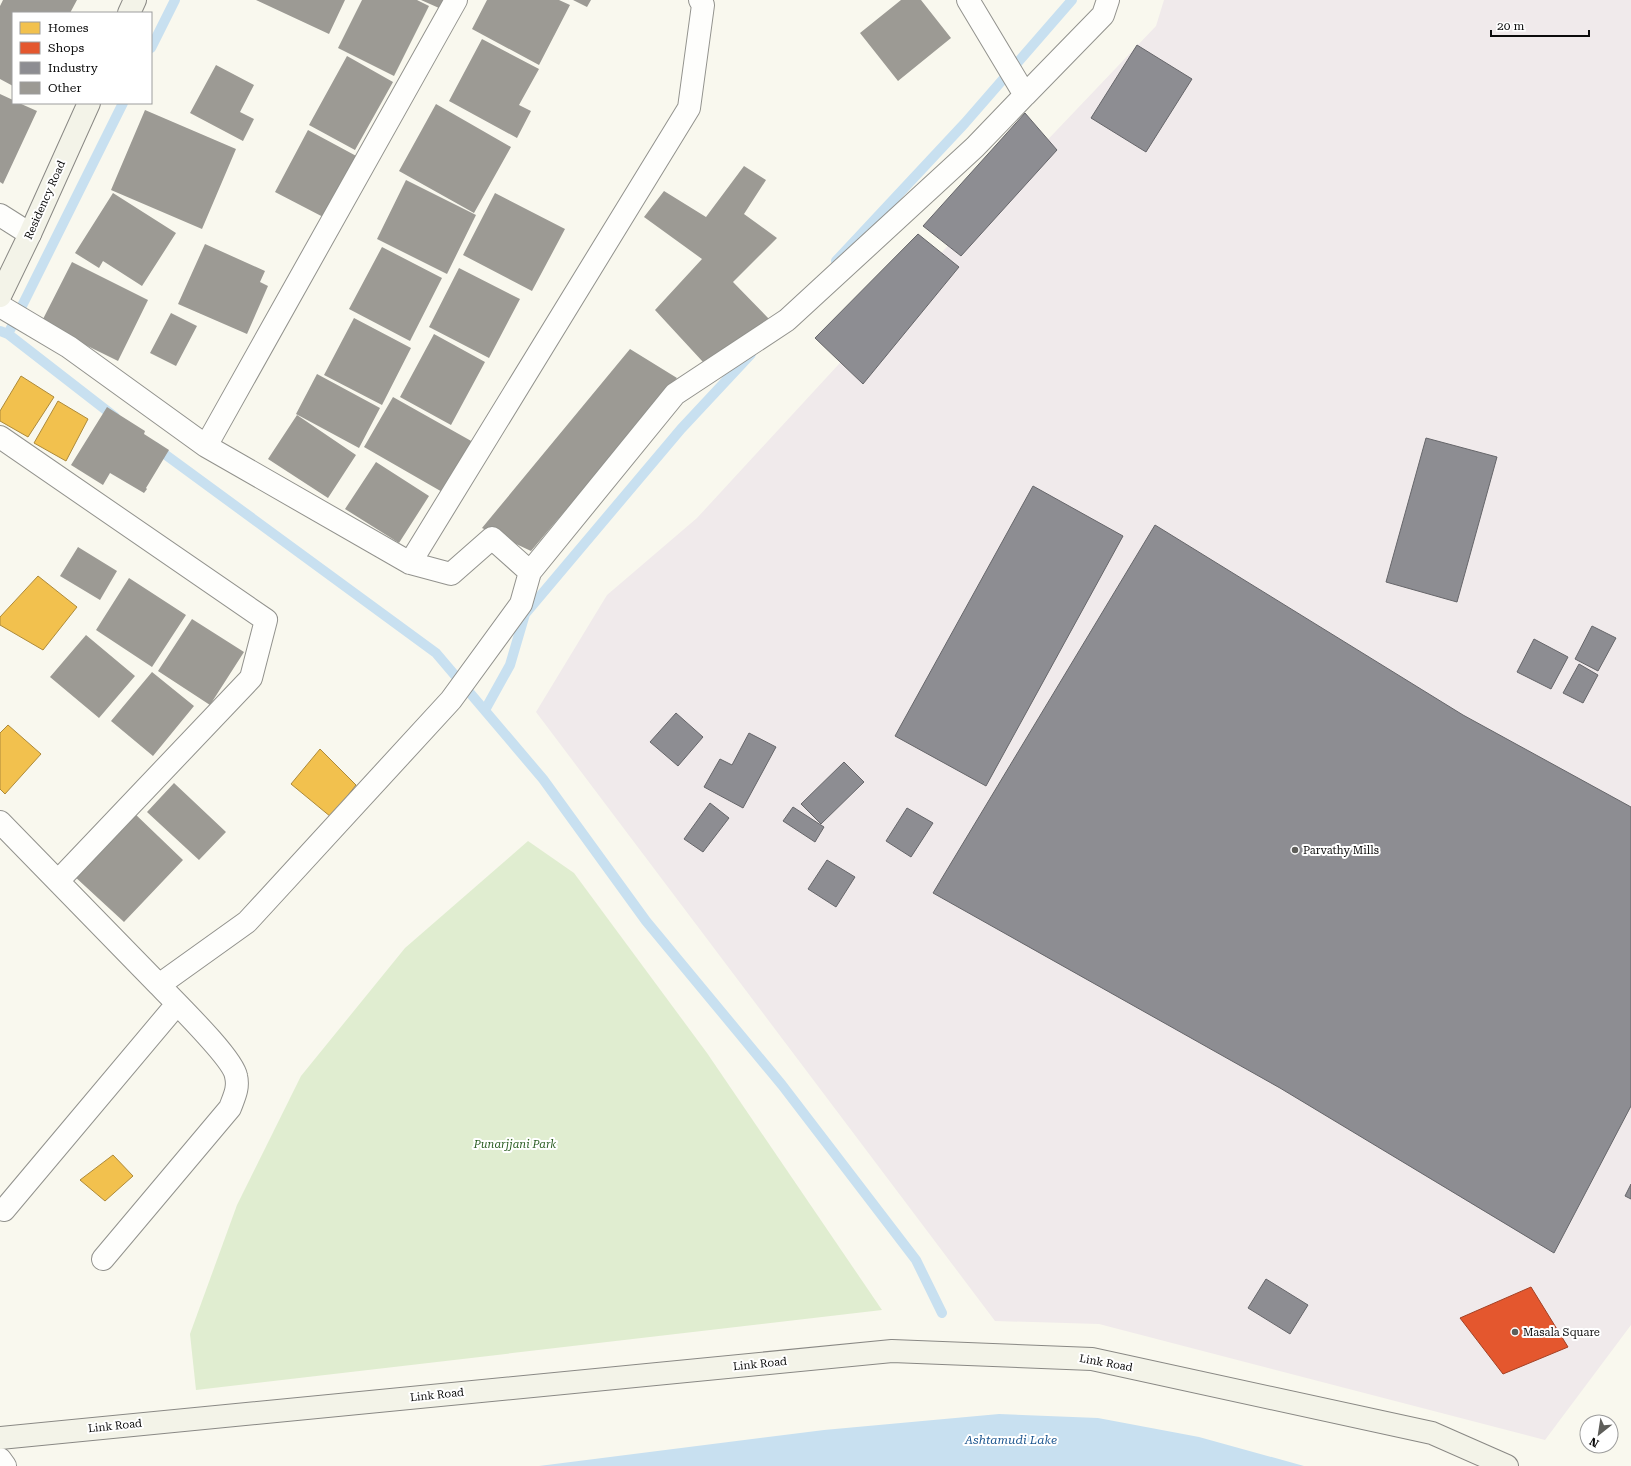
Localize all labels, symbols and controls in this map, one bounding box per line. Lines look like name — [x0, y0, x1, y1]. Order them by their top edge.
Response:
legend — [12, 12, 152, 104]
scale bar — [1491, 12, 1589, 38]
text: 20 m — [1497, 19, 1524, 33]
text: Homes — [48, 21, 89, 35]
text: Shops — [48, 41, 84, 55]
text: Industry — [48, 61, 99, 75]
text: Other — [48, 81, 81, 95]
street label: Residency Road — [22, 159, 68, 241]
place label: Parvathy Mills — [1303, 844, 1379, 857]
marker: Parvathy Mills — [1290, 845, 1300, 855]
park label: Punarjjani Park — [473, 1138, 556, 1151]
place label: Masala Square — [1523, 1326, 1600, 1339]
marker: Masala Square — [1510, 1327, 1520, 1337]
street label: Link Road — [1078, 1352, 1134, 1374]
street label: Link Road — [732, 1355, 788, 1373]
street label: Link Road — [409, 1386, 465, 1404]
north arrow — [1579, 1414, 1619, 1454]
street label: Link Road — [87, 1417, 143, 1435]
water label: Ashtamudi Lake — [964, 1433, 1057, 1447]
text: N — [1587, 1434, 1601, 1450]

